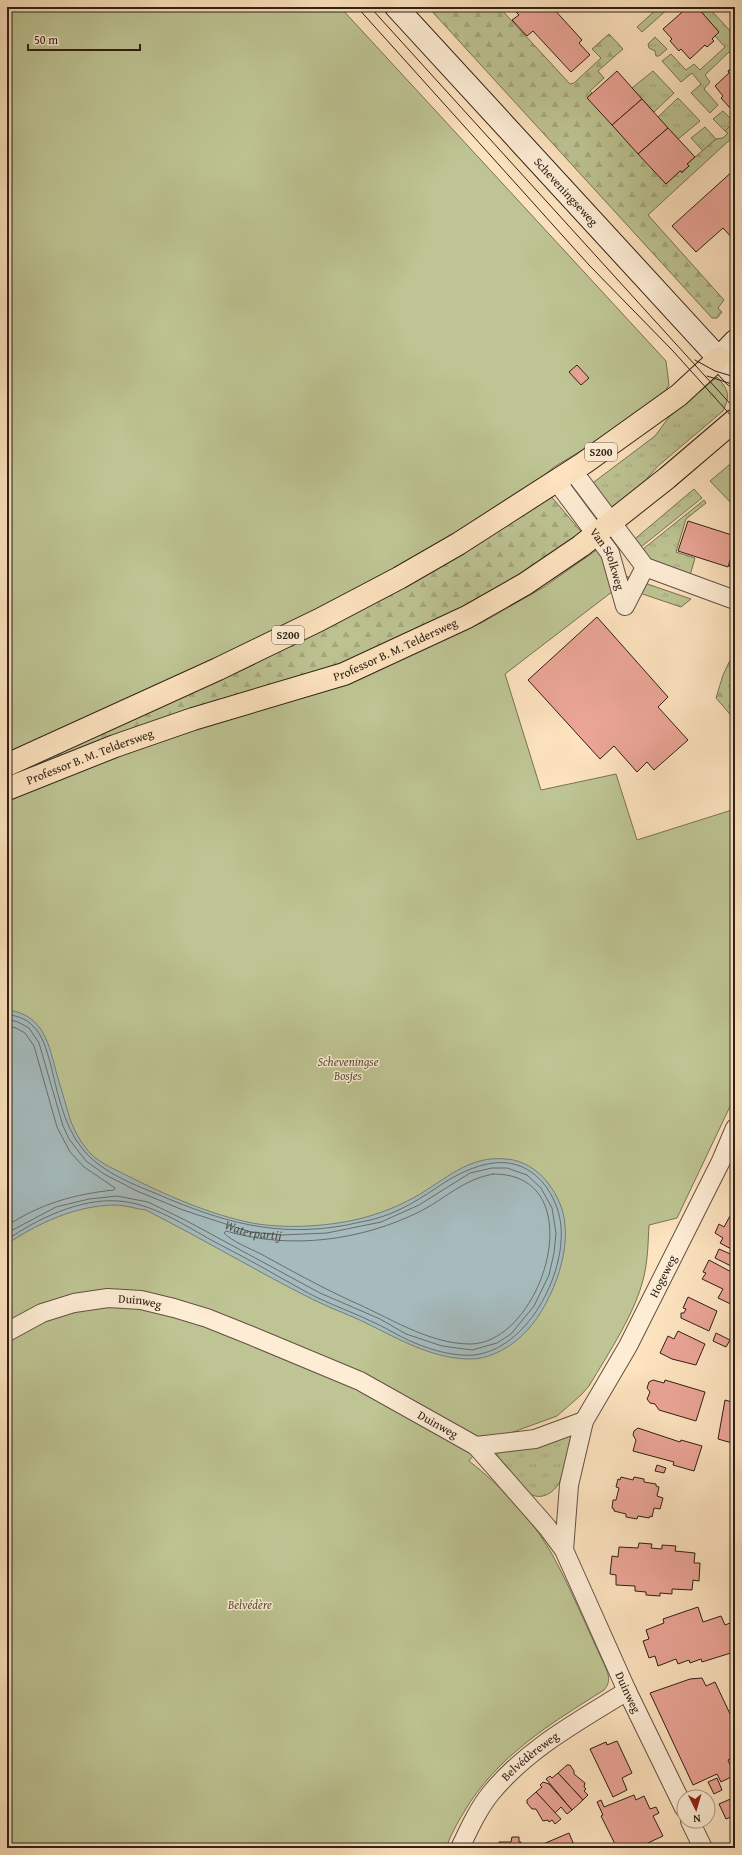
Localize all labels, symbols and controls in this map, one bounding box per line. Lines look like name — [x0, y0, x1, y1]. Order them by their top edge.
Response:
scale bar — [28, 26, 140, 52]
text: 50 m — [34, 31, 58, 48]
street label: Scheveningseweg — [530, 153, 602, 230]
road number: S200 — [585, 443, 617, 461]
street label: Van Stolkweg — [586, 524, 629, 592]
street label: Professor B. M. Teldersweg — [331, 614, 460, 685]
road number: S200 — [272, 626, 304, 644]
street label: Professor B. M. Teldersweg — [24, 724, 156, 788]
park label: Scheveningse Bosjes — [318, 1053, 379, 1084]
water label: Waterpartij — [222, 1215, 283, 1245]
street label: Hogeweg — [645, 1252, 680, 1300]
street label: Duinweg — [118, 1290, 164, 1313]
street label: Duinweg — [415, 1406, 461, 1442]
park label: Belvédère — [227, 1596, 272, 1613]
street label: Duinweg — [611, 1669, 645, 1716]
street label: Belvédèreweg — [497, 1727, 562, 1785]
north arrow — [676, 1789, 716, 1829]
text: N — [692, 1811, 701, 1827]

